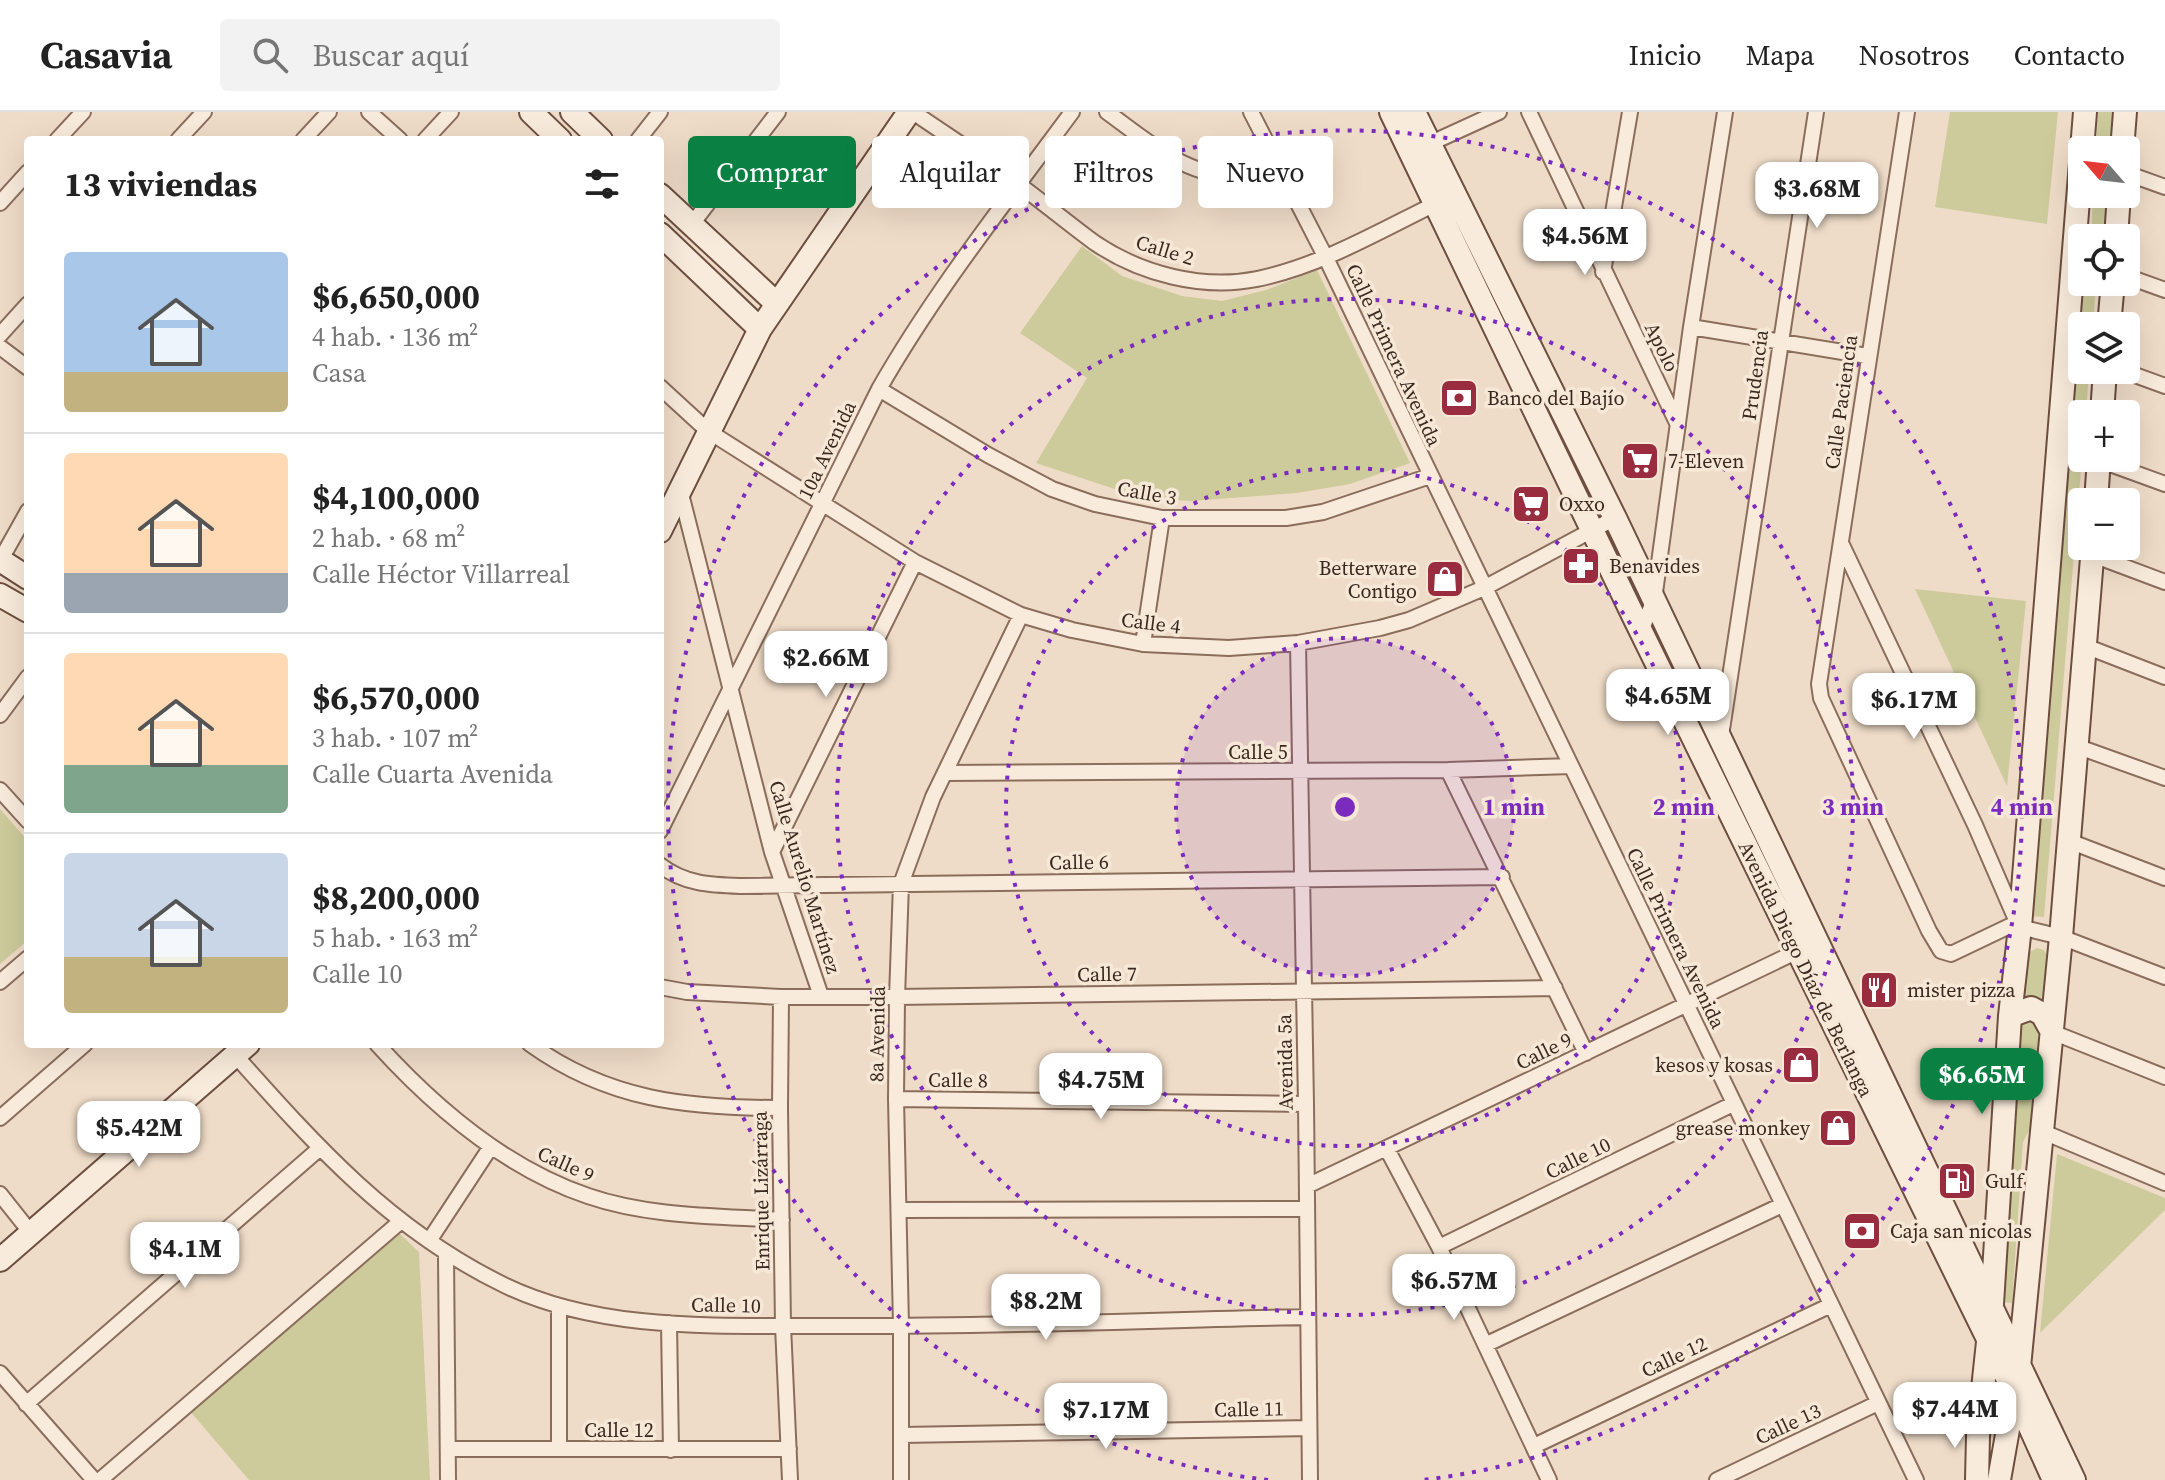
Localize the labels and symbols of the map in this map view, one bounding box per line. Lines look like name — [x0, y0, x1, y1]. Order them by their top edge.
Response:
north arrow — [2068, 136, 2140, 208]
pin: $3.68M — [1752, 162, 1882, 230]
pin: $4.56M — [1520, 209, 1650, 277]
street label: Calle 2 — [1132, 228, 1198, 272]
street label: Calle Primera Avenida — [1339, 259, 1449, 451]
street label: Apolo — [1638, 317, 1686, 377]
street label: Prudencia — [1735, 327, 1775, 422]
street label: Calle Paciencia — [1818, 332, 1864, 471]
bank icon: Banco del Bajío — [1438, 377, 1480, 419]
place label: Banco del Bajío — [1487, 384, 1624, 412]
street label: 10a Avenida — [791, 395, 863, 504]
supermarket icon: 7-Eleven — [1619, 440, 1661, 482]
place label: 7-Eleven — [1668, 447, 1744, 475]
street label: Calle 3 — [1115, 474, 1179, 512]
supermarket icon: Oxxo — [1510, 483, 1552, 525]
place label: Oxxo — [1559, 490, 1605, 518]
pharmacy icon: Benavides — [1560, 545, 1602, 587]
place label: Benavides — [1609, 552, 1700, 580]
place label: Betterware Contigo — [1319, 554, 1417, 605]
shop icon: Betterware Contigo — [1424, 558, 1466, 600]
street label: Calle 4 — [1120, 605, 1182, 641]
pin: $2.66M — [761, 631, 891, 699]
pin: $4.65M — [1603, 669, 1733, 737]
pin: $6.17M — [1849, 673, 1979, 741]
street label: Calle 5 — [1228, 738, 1288, 766]
street label: Calle Aurelio Martínez — [762, 777, 848, 977]
text: 1 min — [1483, 790, 1545, 823]
text: 2 min — [1653, 790, 1715, 823]
text: 3 min — [1822, 790, 1884, 823]
text: 4 min — [1991, 790, 2053, 823]
centre of rings — [1331, 793, 1359, 821]
street label: Avenida Diego Díaz de Berlanga — [1732, 836, 1881, 1102]
street label: Calle Primera Avenida — [1620, 843, 1732, 1034]
street label: Calle 6 — [1049, 847, 1109, 877]
street label: Calle 7 — [1077, 959, 1137, 989]
restaurant icon: mister pizza — [1858, 969, 1900, 1011]
place label: mister pizza — [1907, 976, 2016, 1004]
street label: 8a Avenida — [862, 985, 892, 1082]
street label: Avenida 5a — [1270, 1013, 1300, 1110]
street label: Calle 9 — [1511, 1025, 1577, 1077]
shop icon: kesos y kosas — [1780, 1044, 1822, 1086]
pin: $6.65M — [1917, 1048, 2047, 1116]
place label: kesos y kosas — [1655, 1051, 1773, 1079]
pin: $4.75M — [1036, 1053, 1166, 1121]
street label: Calle 8 — [928, 1065, 988, 1095]
pin: $5.42M — [74, 1101, 204, 1169]
shop icon: grease monkey — [1817, 1107, 1859, 1149]
street label: Enrique Lizárraga — [746, 1110, 776, 1271]
place label: grease monkey — [1676, 1114, 1811, 1142]
street label: Calle 10 — [1541, 1130, 1615, 1186]
street label: Calle 9 — [533, 1139, 599, 1189]
fuel station icon: Gulf — [1936, 1160, 1978, 1202]
place label: Gulf — [1985, 1167, 2025, 1195]
bank icon: Caja san nicolas — [1841, 1210, 1883, 1252]
place label: Caja san nicolas — [1890, 1217, 2032, 1245]
pin: $4.1M — [129, 1222, 241, 1290]
pin: $6.57M — [1389, 1254, 1519, 1322]
pin: $8.2M — [990, 1274, 1102, 1342]
street label: Calle 10 — [691, 1290, 761, 1320]
street label: Calle 12 — [1637, 1330, 1711, 1384]
pin: $7.44M — [1890, 1382, 2020, 1450]
pin: $7.17M — [1041, 1383, 1171, 1451]
street label: Calle 11 — [1214, 1394, 1284, 1424]
street label: Calle 13 — [1751, 1397, 1825, 1451]
street label: Calle 12 — [584, 1416, 654, 1444]

